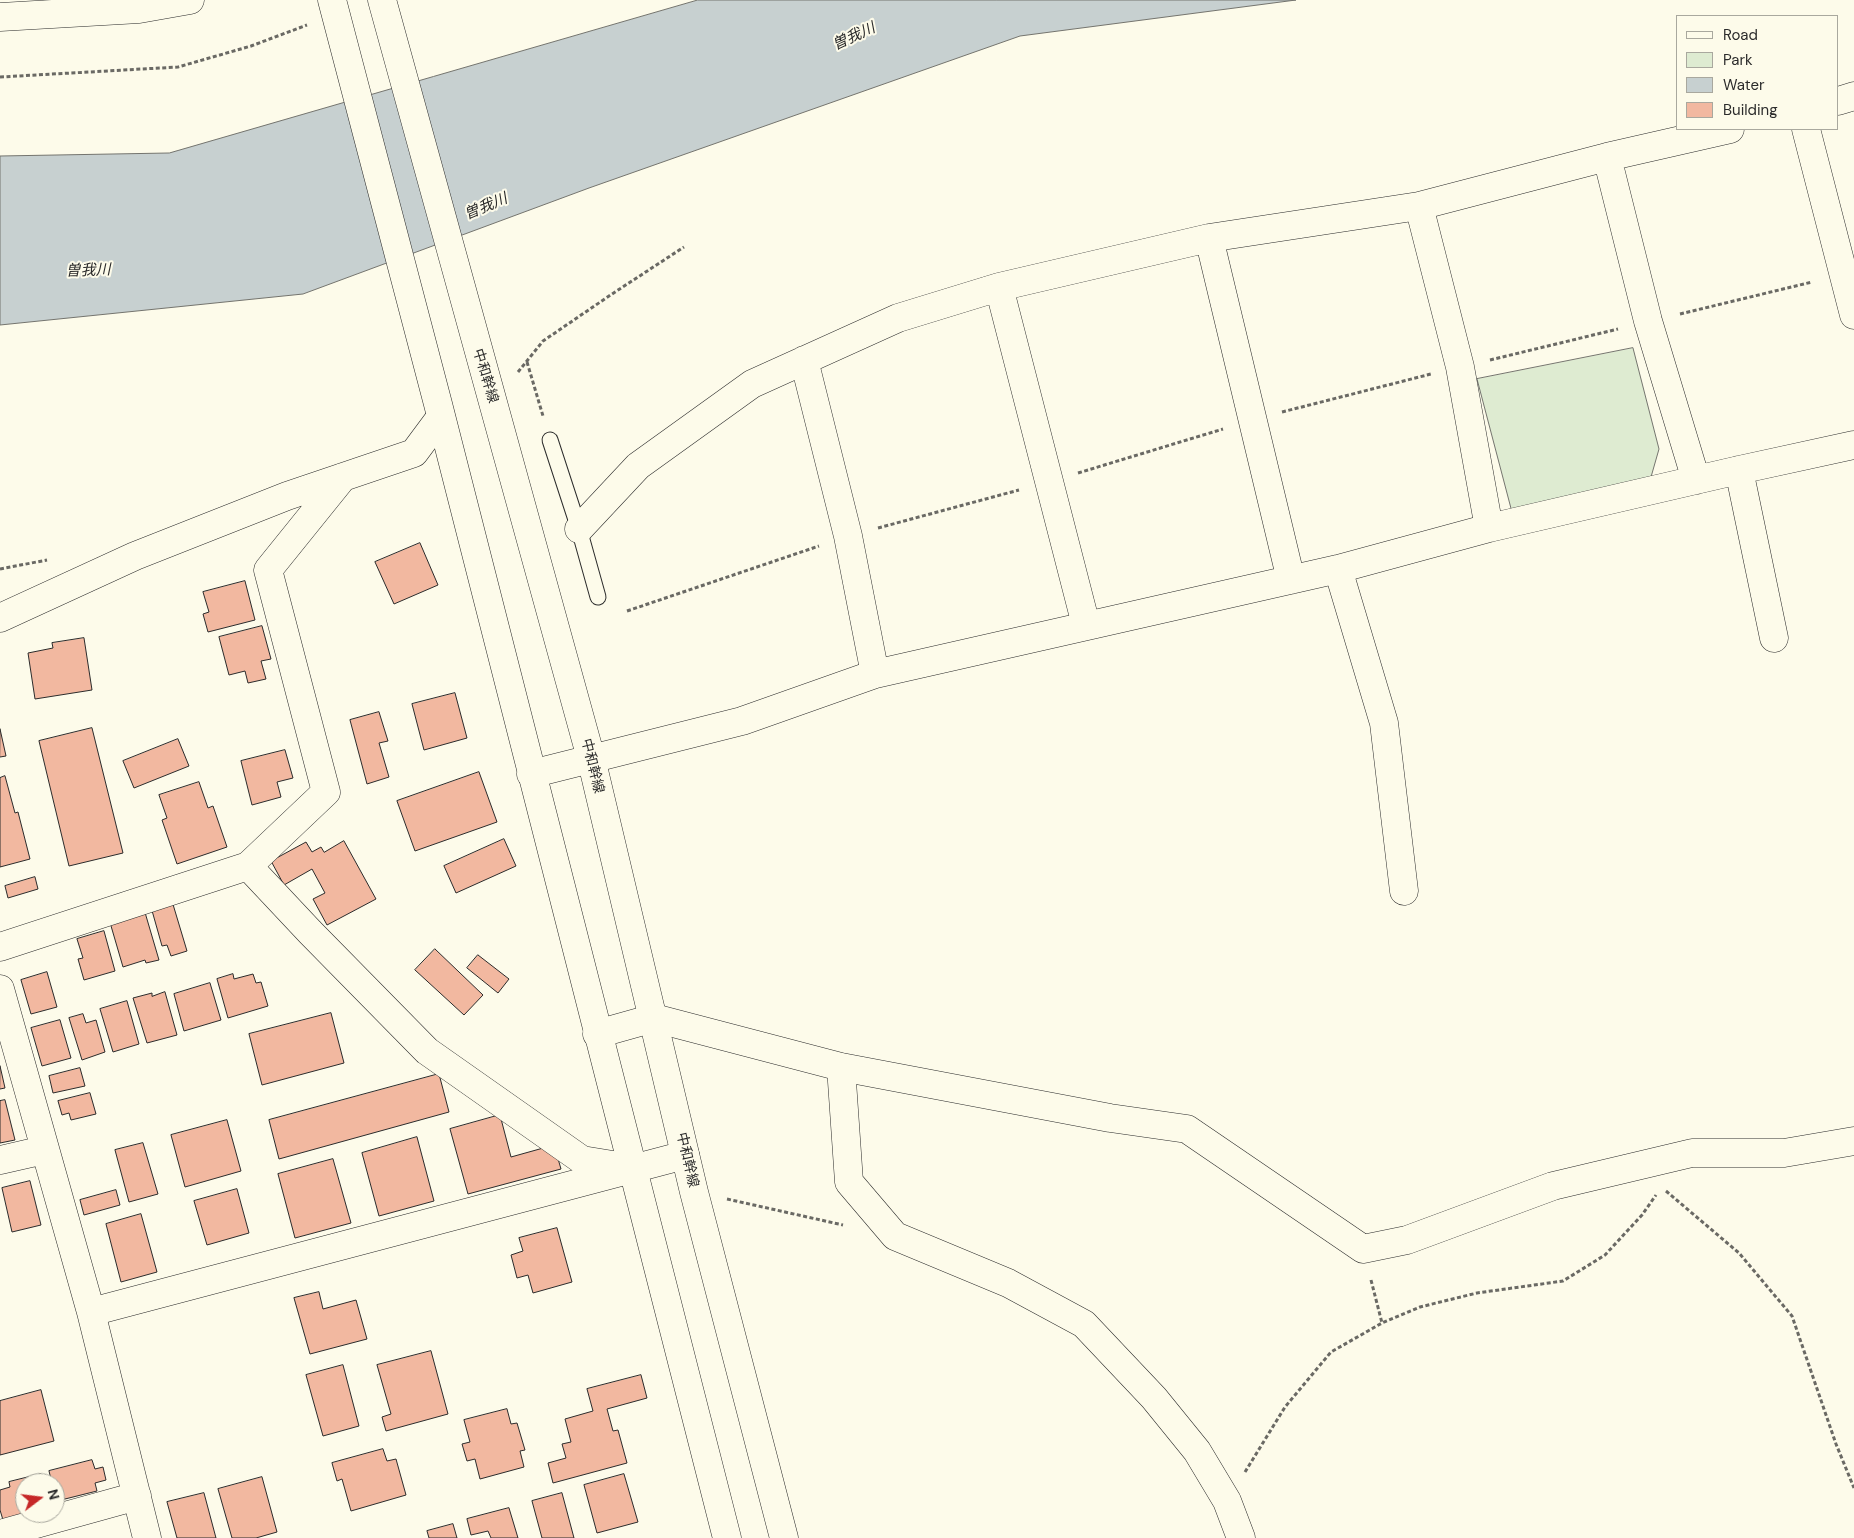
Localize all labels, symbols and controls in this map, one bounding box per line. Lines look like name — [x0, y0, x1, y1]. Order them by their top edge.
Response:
legend — [1676, 15, 1839, 130]
water label: 曽我川 — [830, 19, 878, 55]
text: Road — [1723, 25, 1758, 45]
text: Park — [1723, 50, 1753, 70]
text: Water — [1723, 75, 1764, 95]
text: Building — [1723, 100, 1778, 120]
water label: 曽我川 — [462, 190, 510, 224]
water label: 曽我川 — [65, 261, 111, 281]
street label: 中和幹線 — [469, 347, 501, 405]
street label: 中和幹線 — [577, 737, 607, 795]
street label: 中和幹線 — [673, 1131, 701, 1189]
north arrow — [15, 1473, 65, 1523]
text: N — [44, 1487, 64, 1502]

